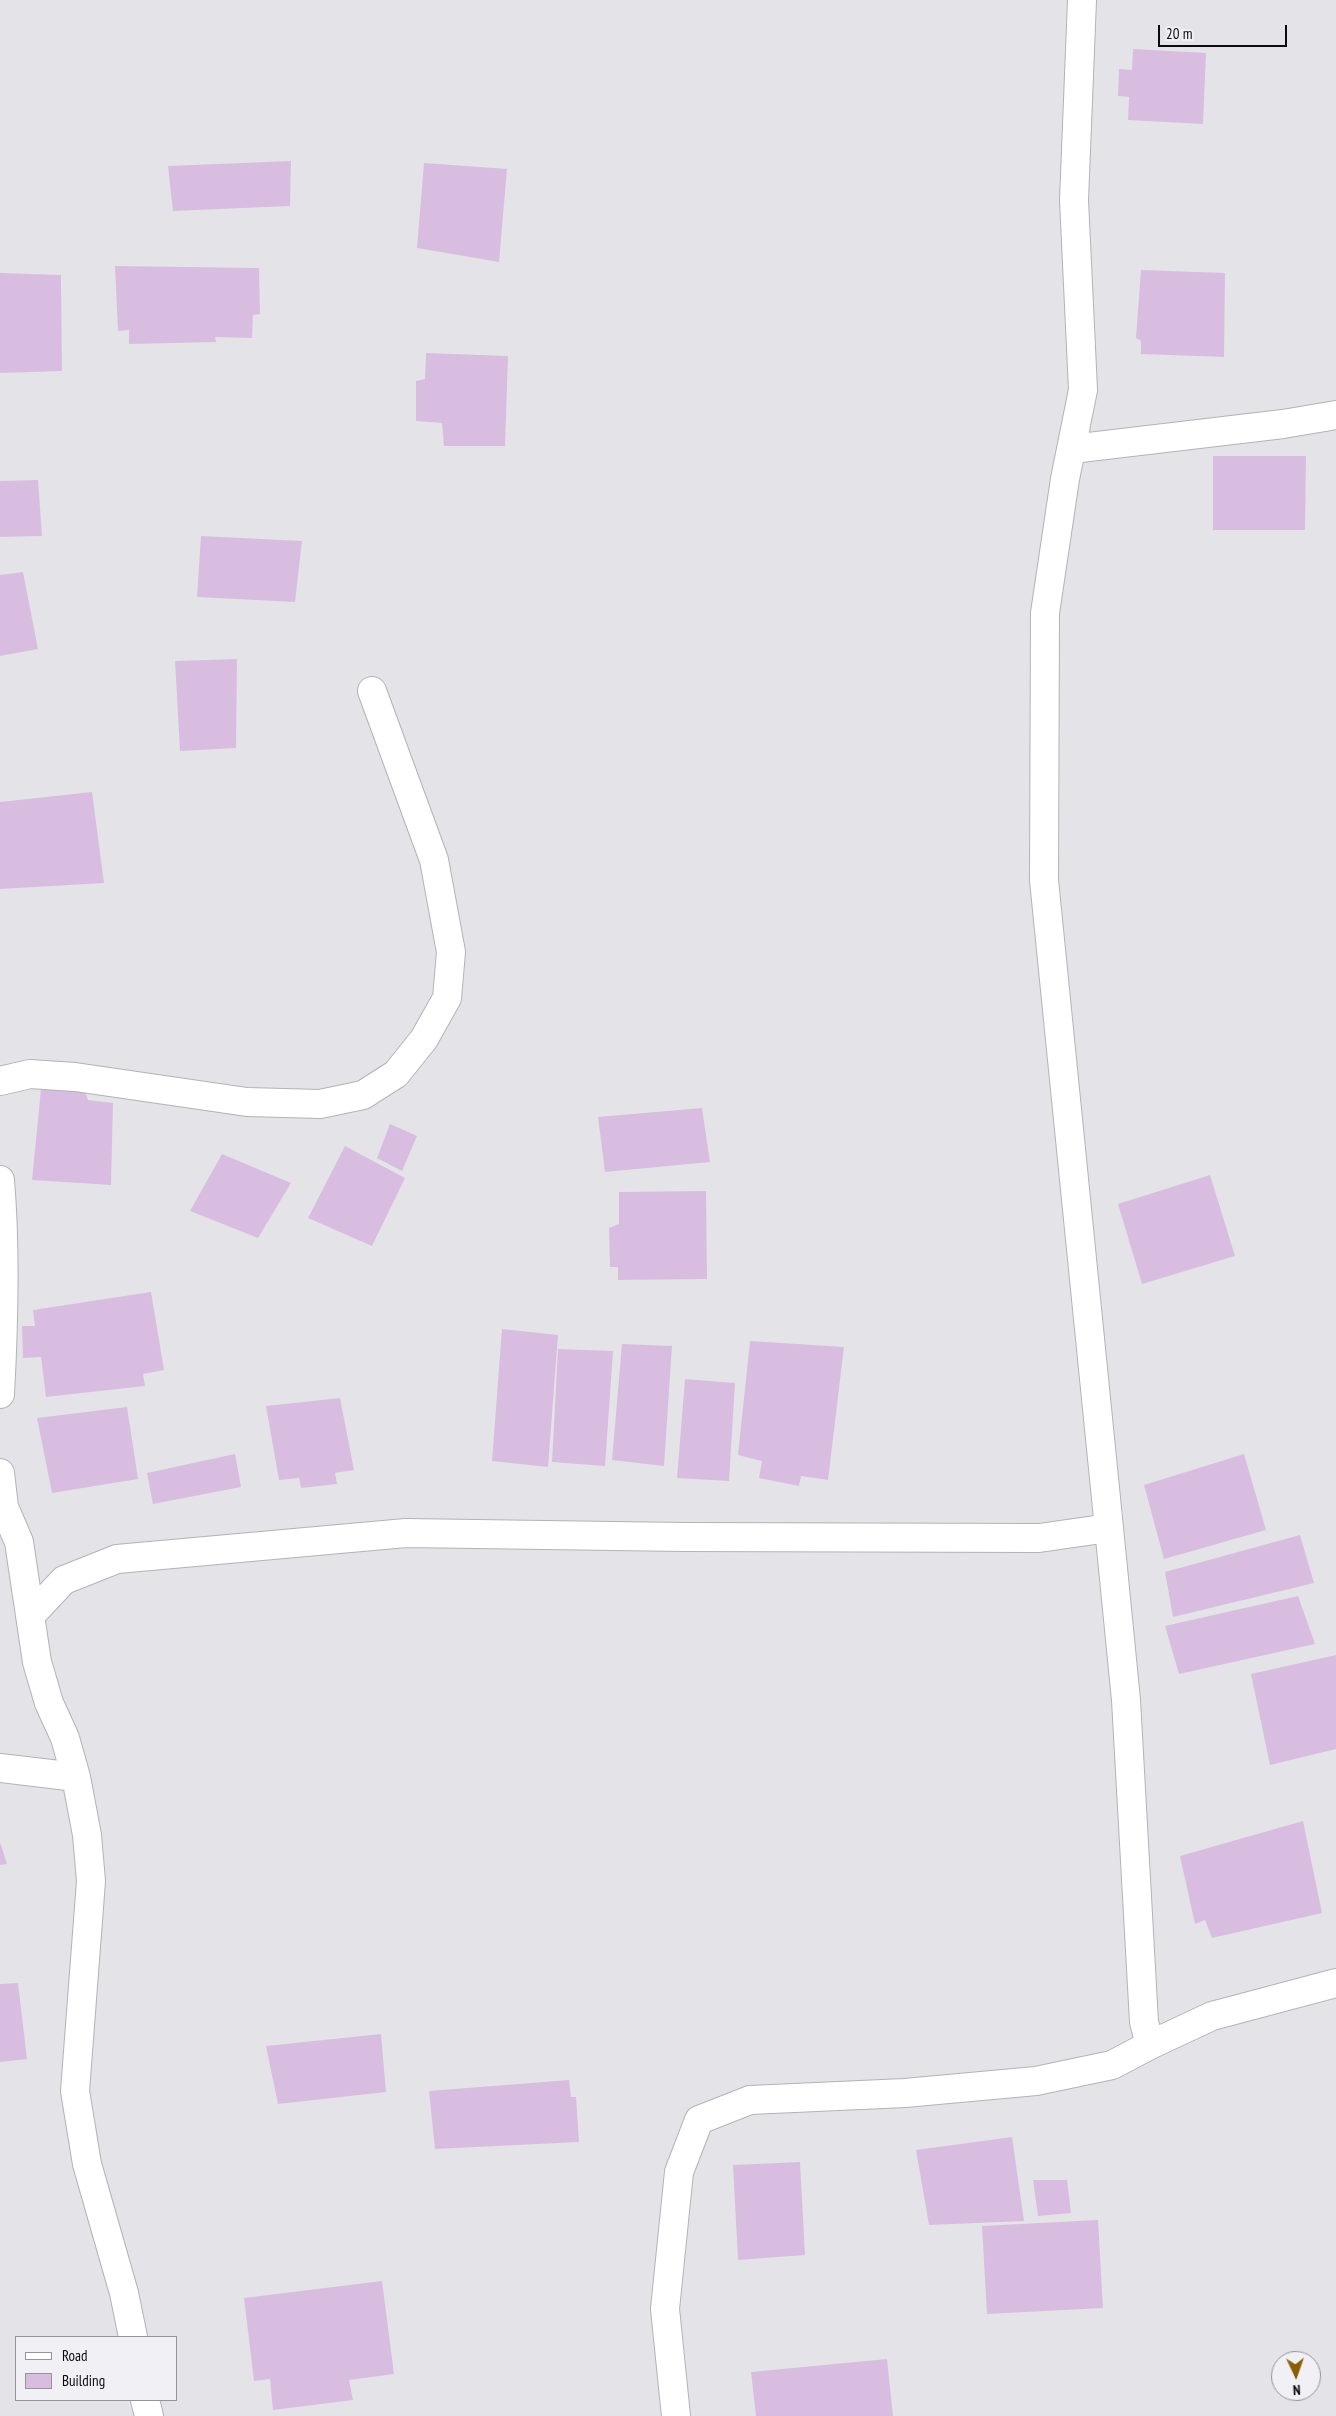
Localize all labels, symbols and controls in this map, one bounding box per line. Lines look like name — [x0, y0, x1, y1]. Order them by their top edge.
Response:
scale bar — [1161, 15, 1290, 47]
text: 20 m — [1166, 24, 1192, 43]
legend — [15, 2336, 178, 2401]
text: Road — [62, 2346, 88, 2365]
north arrow — [1271, 2351, 1321, 2401]
text: Building — [62, 2371, 105, 2390]
text: N — [1292, 2381, 1301, 2399]

